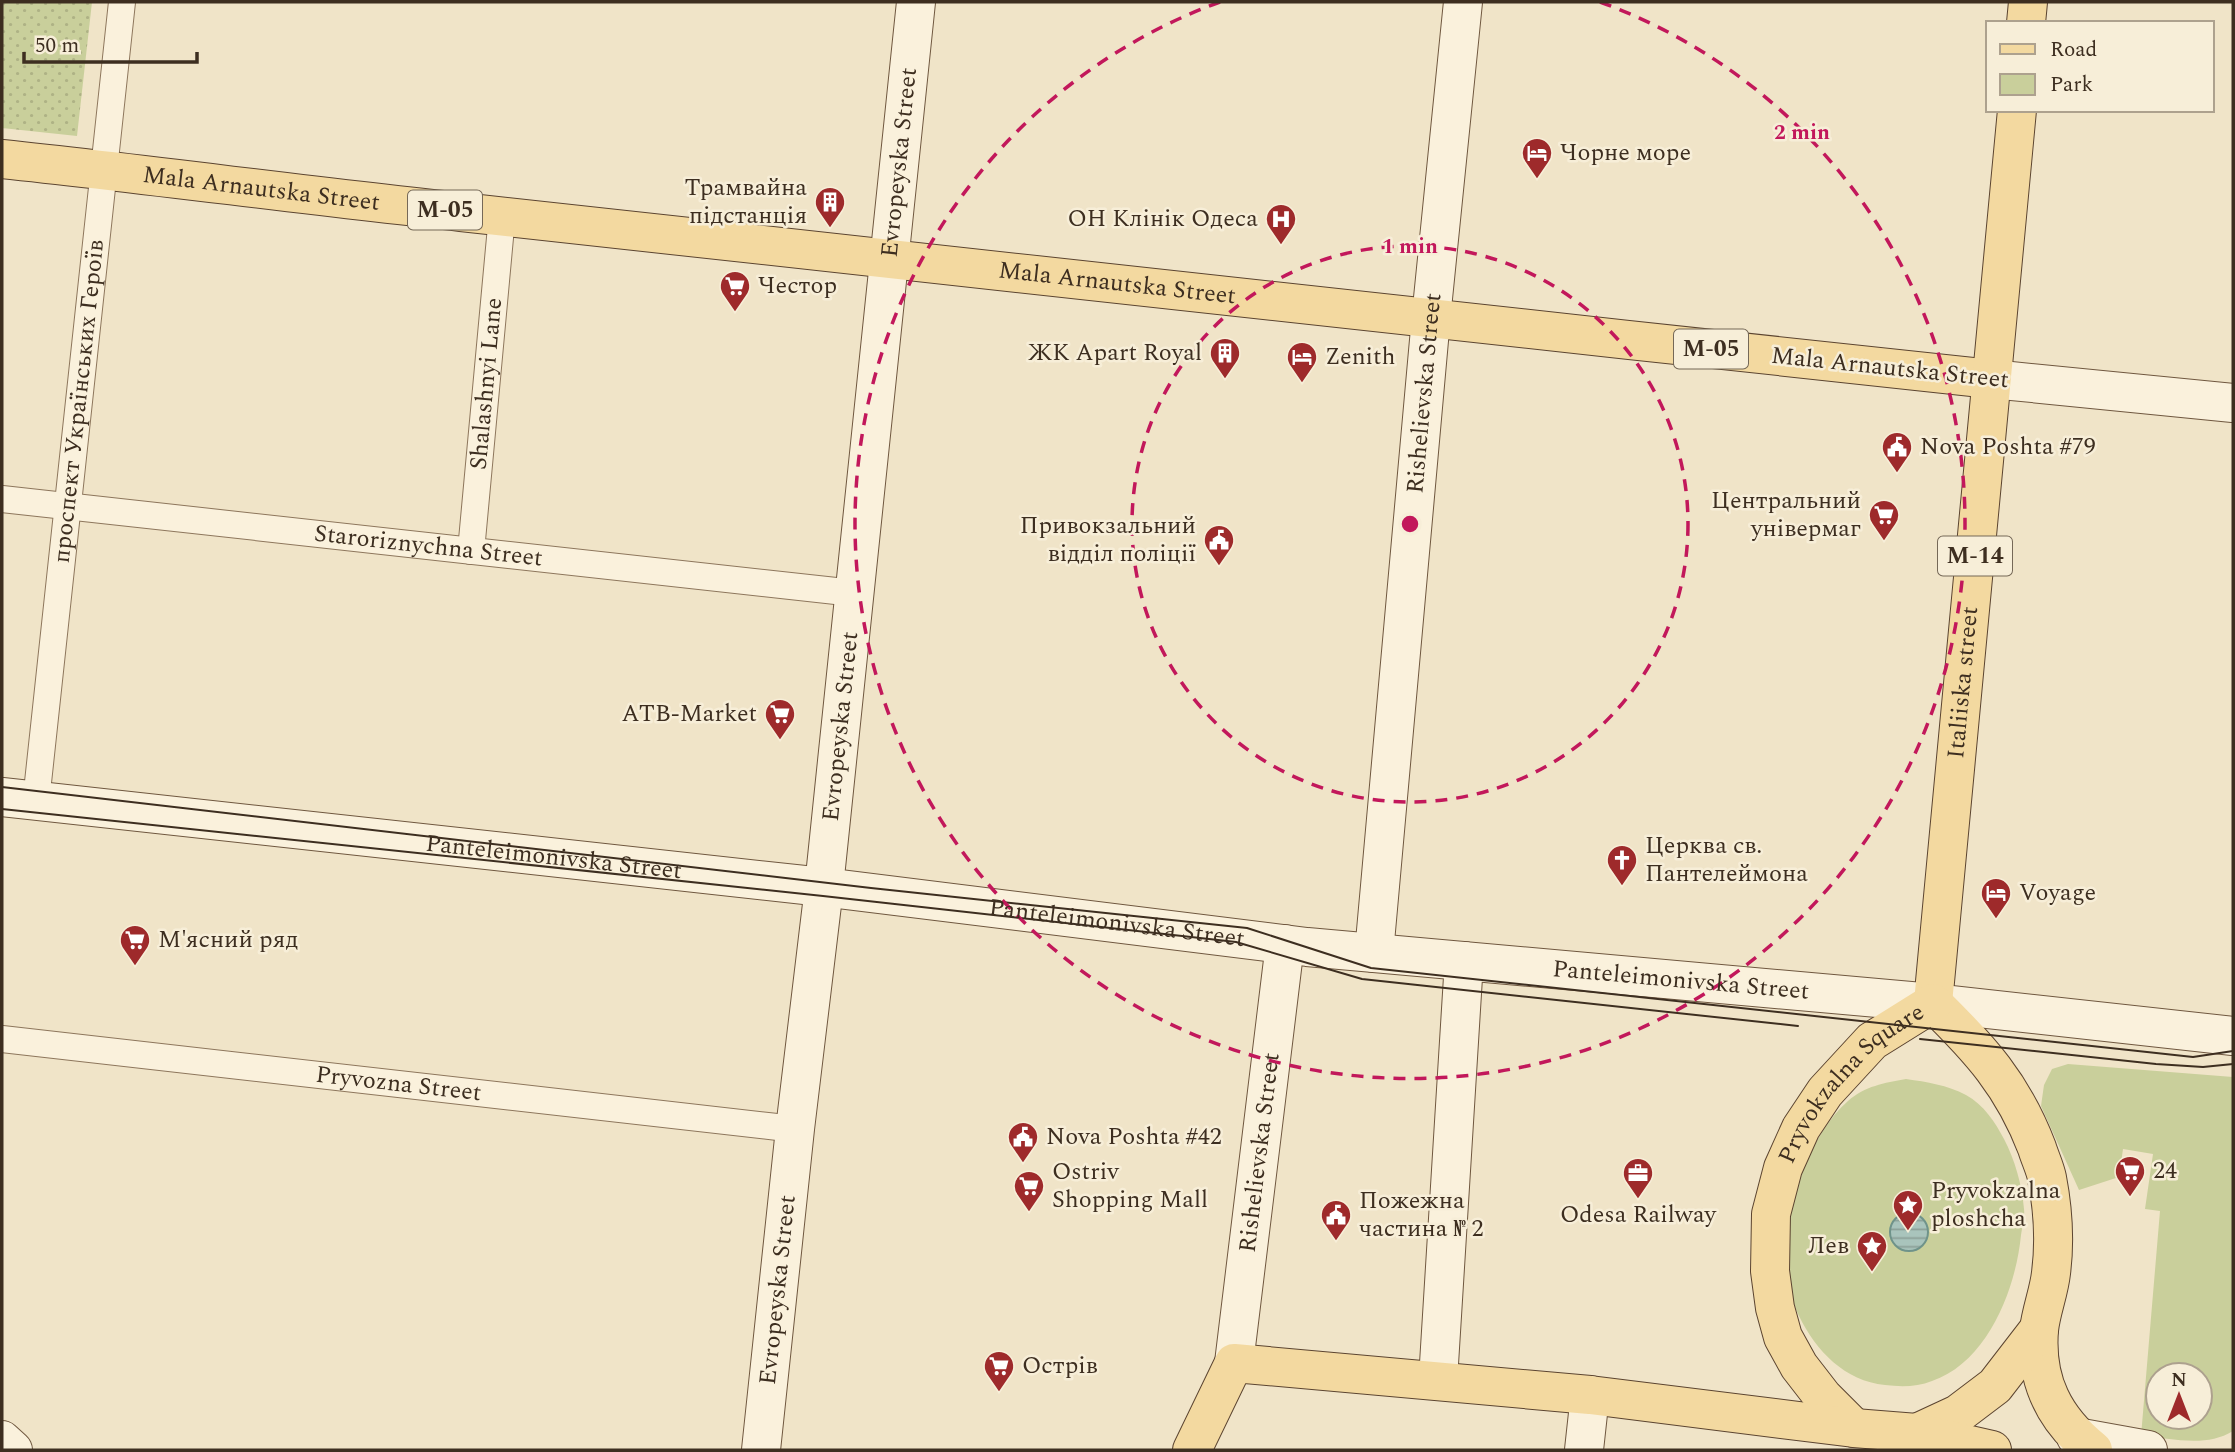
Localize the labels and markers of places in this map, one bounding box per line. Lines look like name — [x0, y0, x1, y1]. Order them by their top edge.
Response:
place label: Чорне море — [1560, 135, 1691, 171]
hotel icon: Чорне море — [1520, 136, 1554, 180]
place label: Трамвайна підстанція — [685, 170, 807, 234]
building icon: Трамвайна підстанція — [813, 185, 847, 229]
place label: ОН Клінік Одеса — [1067, 201, 1258, 237]
hospital icon: ОН Клінік Одеса — [1264, 202, 1298, 246]
place label: Честор — [758, 268, 837, 304]
supermarket icon: Честор — [718, 269, 752, 313]
place label: ЖК Apart Royal — [1028, 335, 1202, 371]
building icon: ЖК Apart Royal — [1208, 336, 1242, 380]
place label: Zenith — [1325, 339, 1395, 375]
hotel icon: Zenith — [1285, 340, 1319, 384]
place label: Nova Poshta #79 — [1920, 429, 2096, 465]
public building icon: Nova Poshta #79 — [1880, 430, 1914, 474]
place label: Центральний універмаг — [1711, 483, 1861, 547]
supermarket icon: Центральний універмаг — [1867, 498, 1901, 542]
place label: Привокзальний відділ поліції — [1020, 508, 1196, 572]
centre of rings — [1398, 512, 1422, 536]
public building icon: Привокзальний відділ поліції — [1202, 523, 1236, 567]
place label: ATB-Market — [621, 696, 757, 732]
supermarket icon: ATB-Market — [763, 697, 797, 741]
place label: Церква св. Пантелеймона — [1645, 828, 1808, 892]
church icon: Церква св. Пантелеймона — [1605, 843, 1639, 887]
place label: Voyage — [2019, 875, 2096, 911]
hotel icon: Voyage — [1979, 876, 2013, 920]
place label: М'ясний ряд — [158, 922, 298, 958]
supermarket icon: М'ясний ряд — [118, 923, 152, 967]
place label: Nova Poshta #42 — [1046, 1119, 1222, 1155]
public building icon: Nova Poshta #42 — [1006, 1120, 1040, 1164]
place label: 24 — [2153, 1153, 2177, 1189]
place label: Ostriv Shopping Mall — [1052, 1154, 1208, 1218]
supermarket icon: 24 — [2113, 1154, 2147, 1198]
office icon: Odesa Railway — [1621, 1156, 1655, 1200]
supermarket icon: Ostriv Shopping Mall — [1012, 1169, 1046, 1213]
place label: Pryvokzalna ploshcha — [1931, 1173, 2061, 1237]
place label: Пожежна частина № 2 — [1359, 1183, 1483, 1247]
place icon: Pryvokzalna ploshcha — [1891, 1188, 1925, 1232]
place label: Odesa Railway — [1560, 1197, 1718, 1233]
public building icon: Пожежна частина № 2 — [1319, 1198, 1353, 1242]
place label: Лев — [1808, 1228, 1849, 1264]
place icon: Лев — [1855, 1229, 1889, 1273]
place label: Острів — [1022, 1348, 1098, 1384]
supermarket icon: Острів — [982, 1349, 1016, 1393]

